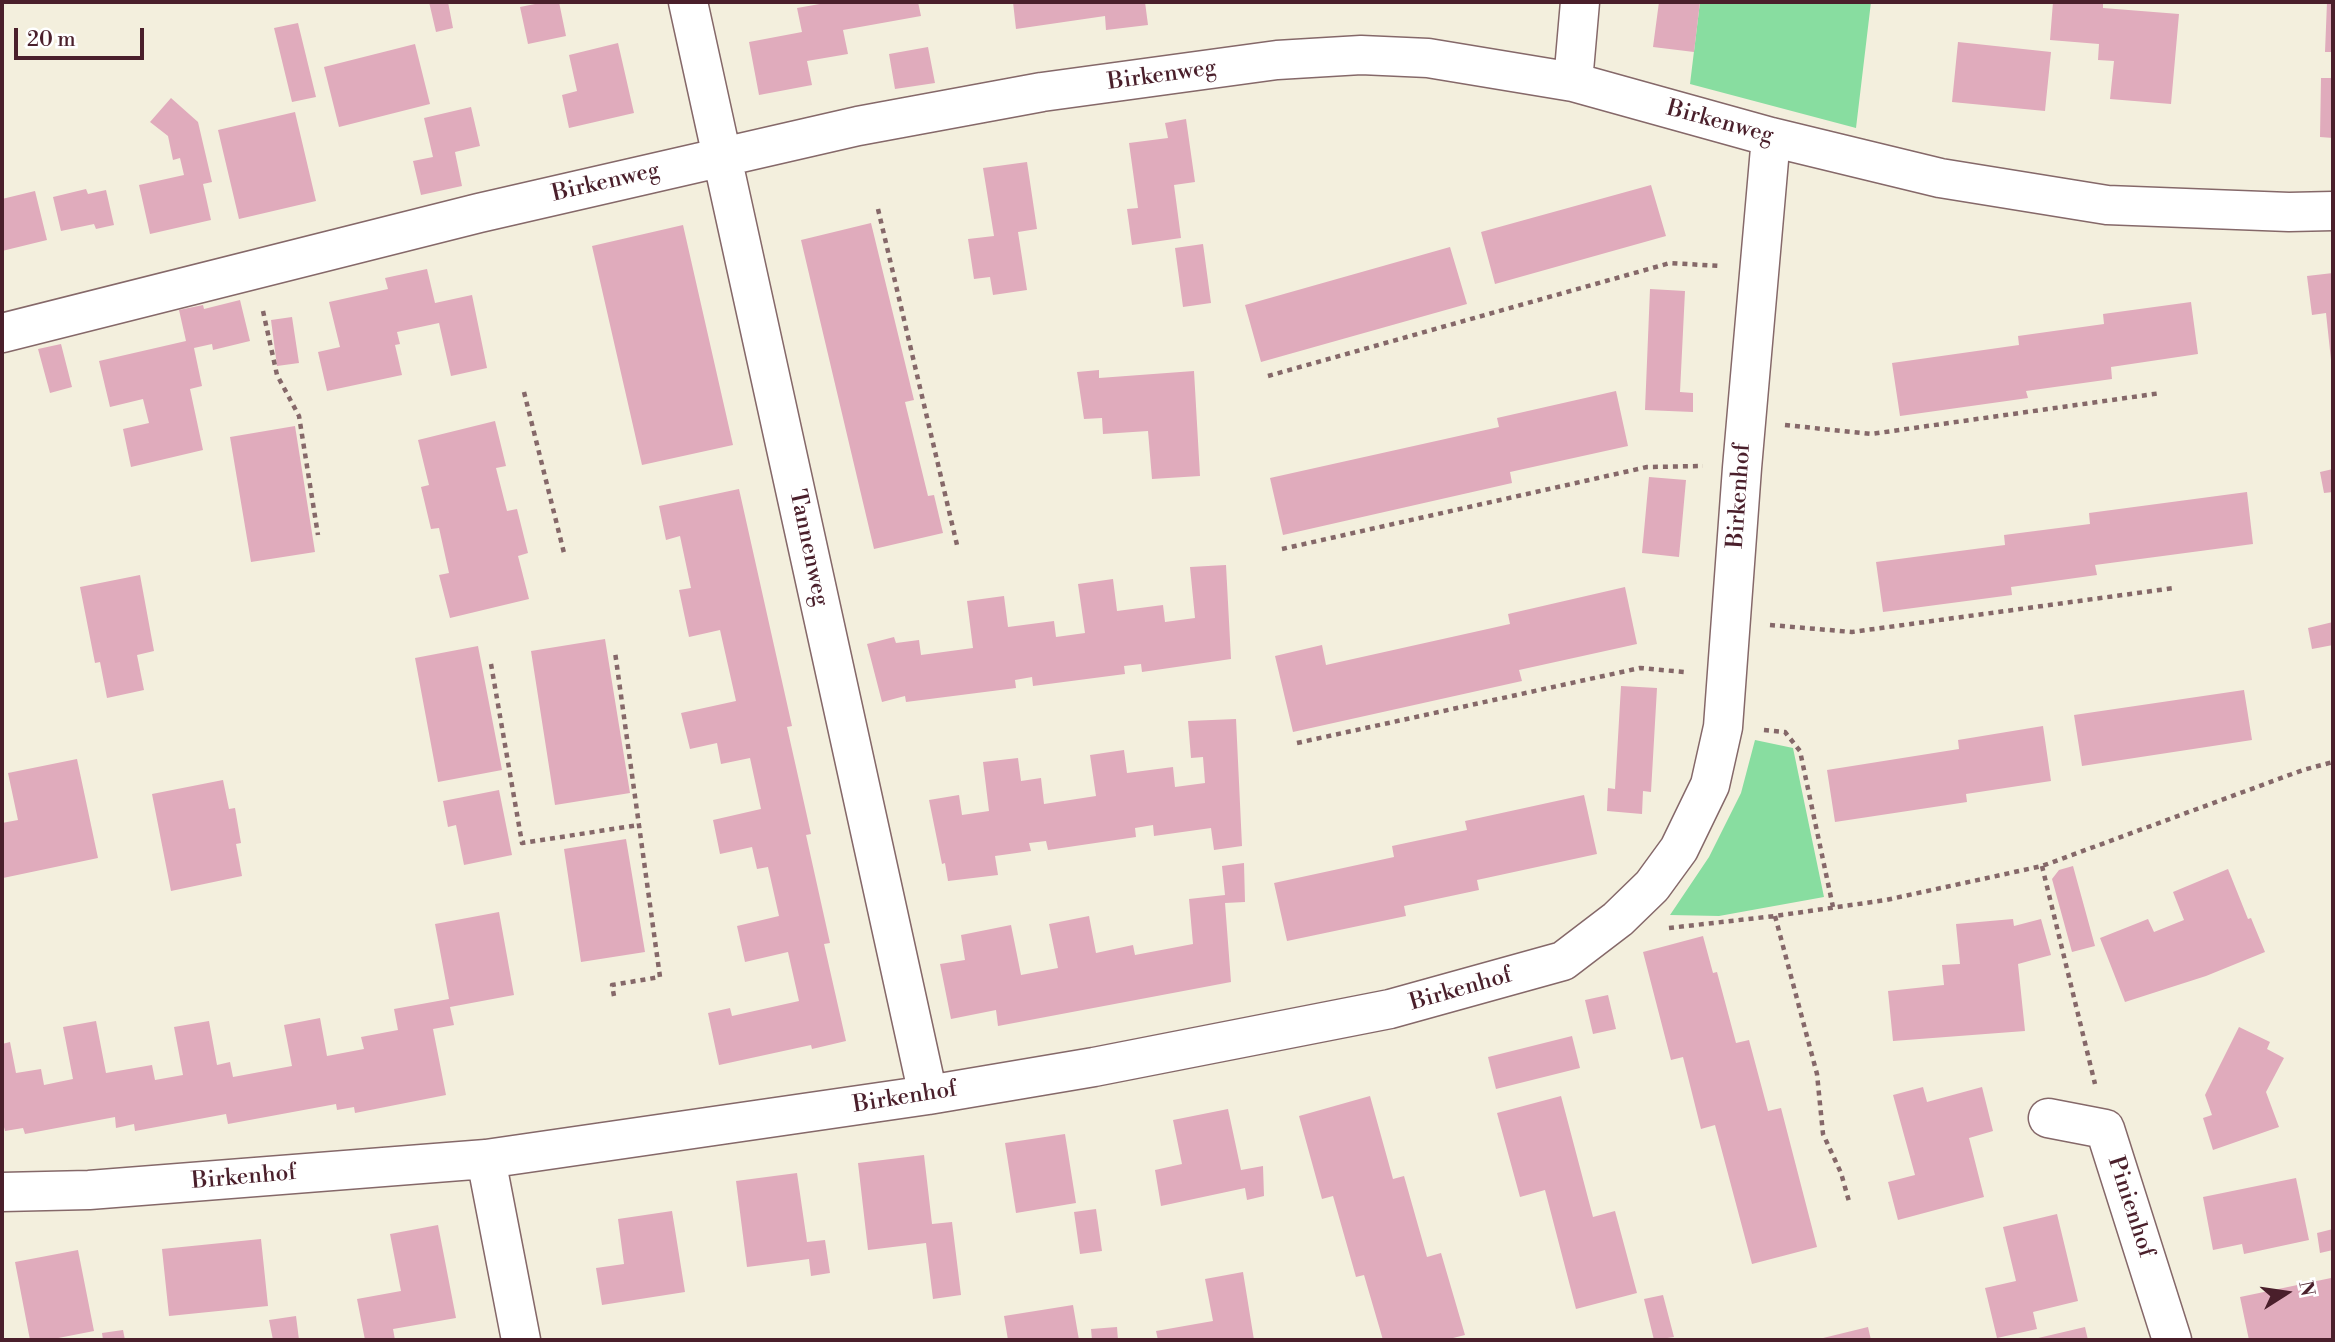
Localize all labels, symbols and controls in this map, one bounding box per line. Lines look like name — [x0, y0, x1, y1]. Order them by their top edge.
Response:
scale bar — [18, 14, 147, 58]
text: 20 m — [27, 27, 76, 53]
street label: Birkenweg — [1106, 55, 1218, 97]
street label: Birkenweg — [1663, 95, 1777, 151]
street label: Birkenweg — [549, 157, 663, 209]
street label: Birkenhof — [1723, 443, 1757, 549]
street label: Tannenweg — [782, 487, 834, 609]
street label: Birkenhof — [1407, 962, 1515, 1018]
street label: Birkenhof — [851, 1076, 959, 1120]
street label: Pinienhof — [2101, 1153, 2159, 1261]
street label: Birkenhof — [190, 1160, 298, 1196]
north arrow — [2251, 1258, 2321, 1328]
text: N — [2293, 1279, 2320, 1298]

